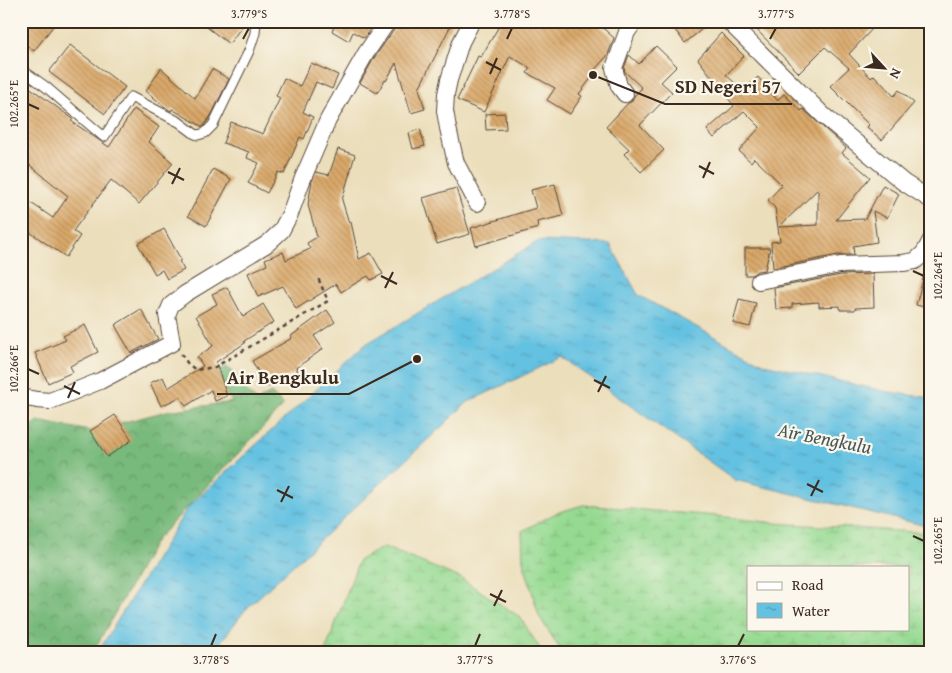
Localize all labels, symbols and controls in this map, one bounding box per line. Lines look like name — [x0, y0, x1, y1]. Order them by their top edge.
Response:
text: 3.779°S — [231, 5, 267, 22]
text: 3.778°S — [494, 5, 530, 22]
text: 3.777°S — [758, 5, 794, 22]
north arrow — [860, 42, 910, 92]
text: N — [884, 65, 907, 83]
callout: SD Negeri 57 — [665, 70, 792, 104]
text: SD Negeri 57 — [675, 72, 781, 100]
text: 102.265°E — [5, 80, 22, 128]
text: 102.264°E — [929, 252, 946, 300]
text: 102.266°E — [5, 345, 22, 393]
callout: Air Bengkulu — [217, 360, 349, 394]
text: Air Bengkulu — [227, 363, 339, 391]
water label: Air Bengkulu — [775, 415, 874, 461]
text: 102.265°E — [929, 517, 946, 565]
legend — [747, 566, 910, 630]
text: Road — [792, 574, 823, 595]
text: Water — [792, 600, 830, 621]
text: 3.778°S — [193, 651, 229, 668]
text: 3.777°S — [457, 651, 493, 668]
text: 3.776°S — [720, 651, 756, 668]

